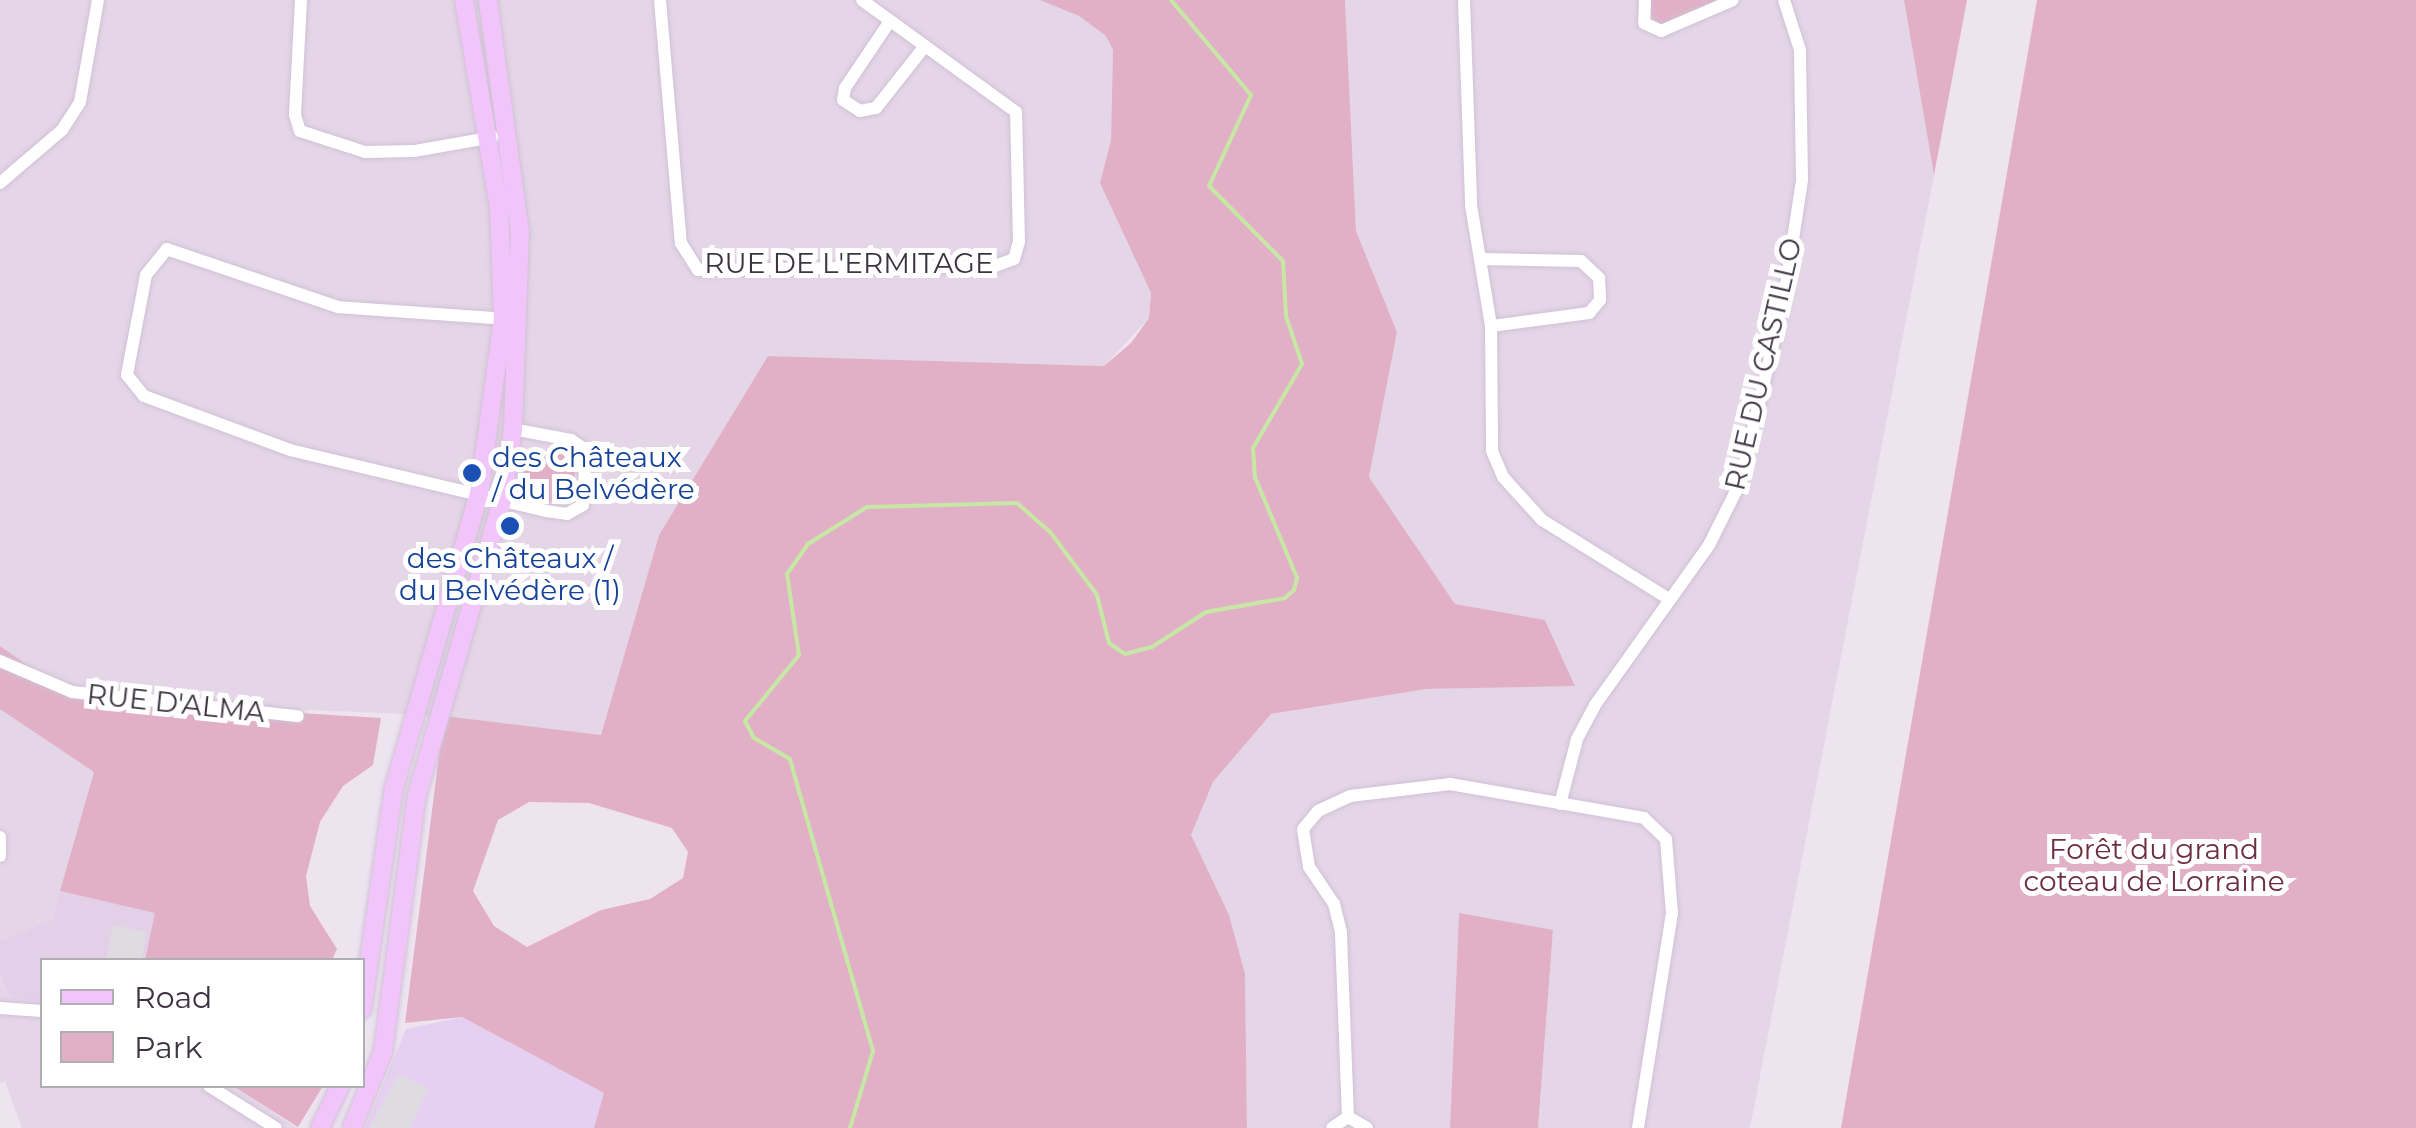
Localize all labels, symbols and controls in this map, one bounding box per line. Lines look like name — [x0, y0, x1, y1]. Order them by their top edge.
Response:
street label: RUE DU CASTILLO — [1718, 234, 1808, 494]
street label: RUE DE L'ERMITAGE — [704, 246, 994, 280]
place label: des Châteaux / du Belvédère — [492, 440, 695, 506]
marker: des Châteaux / du Belvédère — [461, 462, 483, 484]
marker: des Châteaux / du Belvédère (1) — [499, 515, 521, 537]
place label: des Châteaux / du Belvédère (1) — [399, 541, 621, 607]
street label: RUE D'ALMA — [85, 677, 267, 729]
park label: Forêt du grand coteau de Lorraine — [2023, 832, 2285, 898]
legend — [40, 958, 365, 1088]
text: Road — [134, 979, 212, 1016]
text: Park — [134, 1029, 203, 1066]

